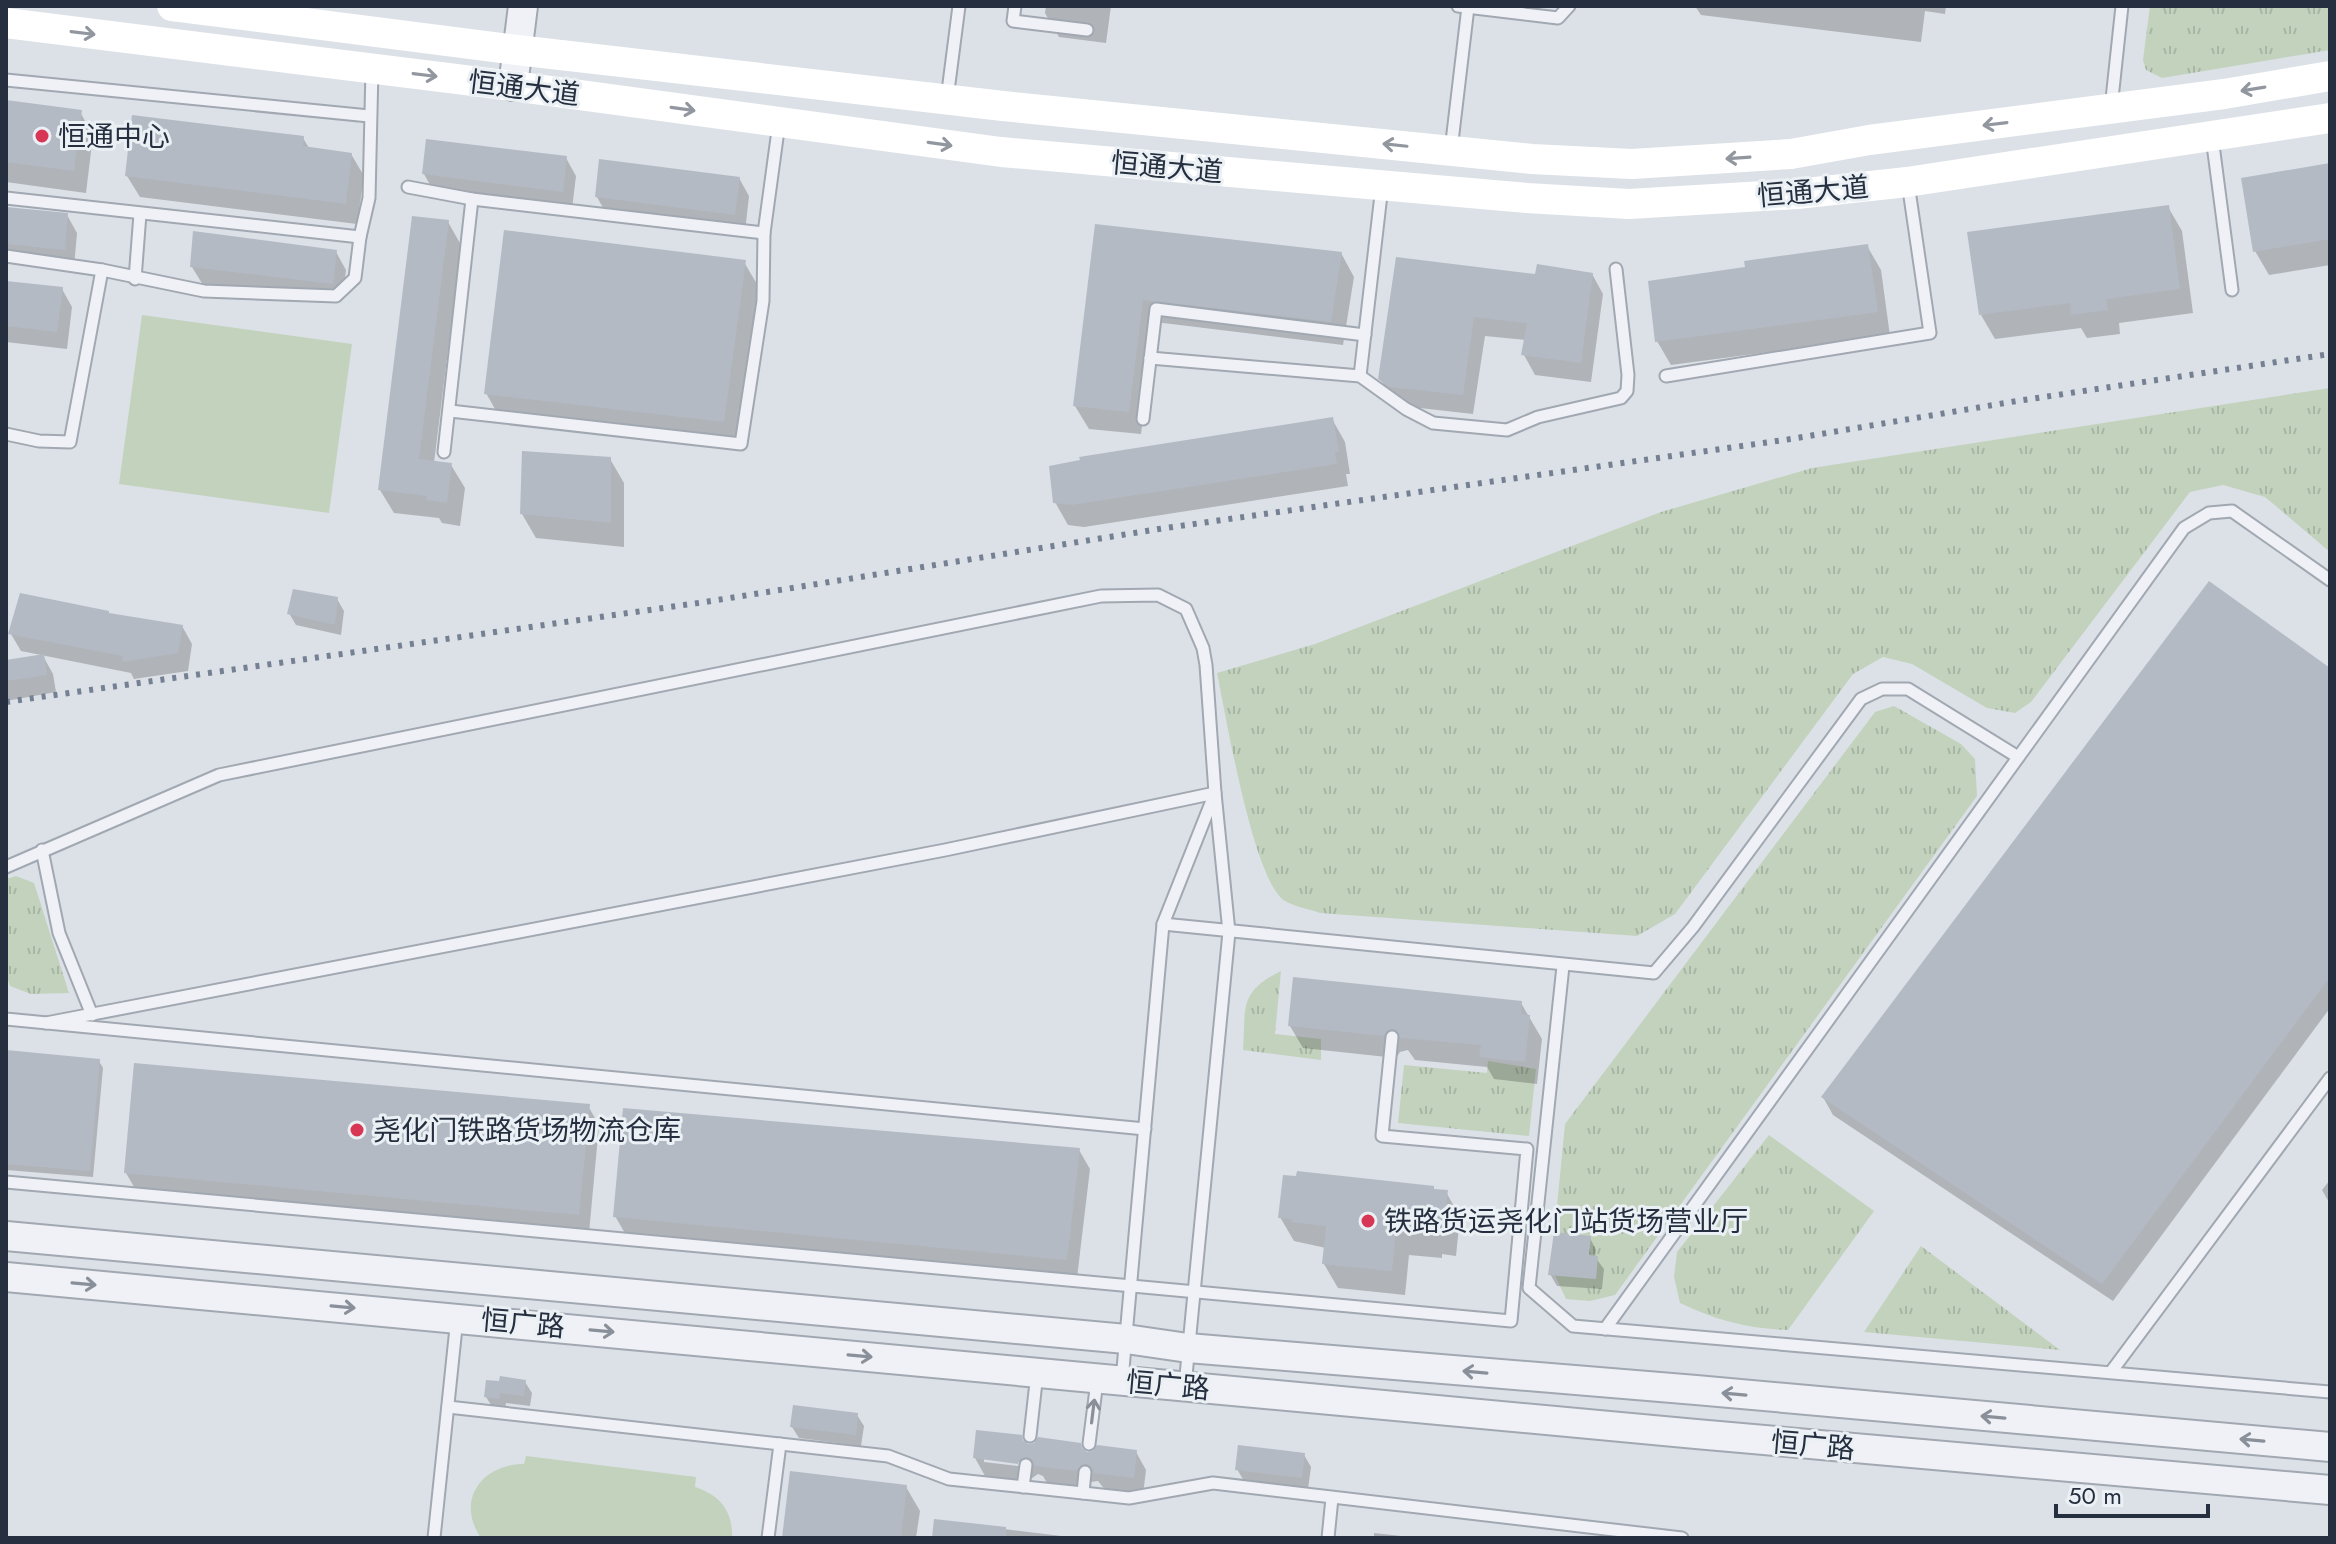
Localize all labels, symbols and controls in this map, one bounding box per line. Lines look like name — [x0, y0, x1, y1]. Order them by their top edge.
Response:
one-way arrow — [70, 26, 96, 41]
street label: 恒通大道 — [466, 61, 582, 116]
one-way arrow — [411, 68, 438, 83]
one-way arrow — [2241, 82, 2266, 97]
one-way arrow — [669, 102, 695, 117]
place label: 恒通中心 — [58, 116, 170, 157]
one-way arrow — [1983, 117, 2008, 132]
marker: 恒通中心 — [33, 127, 51, 145]
one-way arrow — [927, 137, 952, 152]
one-way arrow — [1382, 137, 1409, 152]
street label: 恒通大道 — [1109, 142, 1225, 193]
one-way arrow — [1725, 151, 1752, 166]
street label: 恒通大道 — [1755, 166, 1871, 217]
place label: 尧化门铁路货场物流仓库 — [373, 1110, 681, 1151]
marker: 尧化门铁路货场物流仓库 — [348, 1121, 366, 1139]
place label: 铁路货运尧化门站货场营业厅 — [1384, 1201, 1748, 1242]
marker: 铁路货运尧化门站货场营业厅 — [1359, 1212, 1377, 1230]
one-way arrow — [70, 1277, 97, 1292]
street label: 恒广路 — [479, 1299, 567, 1348]
one-way arrow — [329, 1300, 356, 1315]
one-way arrow — [588, 1324, 614, 1339]
one-way arrow — [846, 1348, 873, 1363]
street label: 恒广路 — [1124, 1361, 1212, 1410]
one-way arrow — [1462, 1364, 1489, 1379]
one-way arrow — [1721, 1386, 1748, 1401]
one-way arrow — [1086, 1399, 1101, 1424]
one-way arrow — [1980, 1409, 2007, 1424]
street label: 恒广路 — [1769, 1421, 1857, 1470]
one-way arrow — [2239, 1433, 2266, 1448]
scale bar — [2056, 1468, 2208, 1518]
text: 50 m — [2068, 1478, 2122, 1513]

